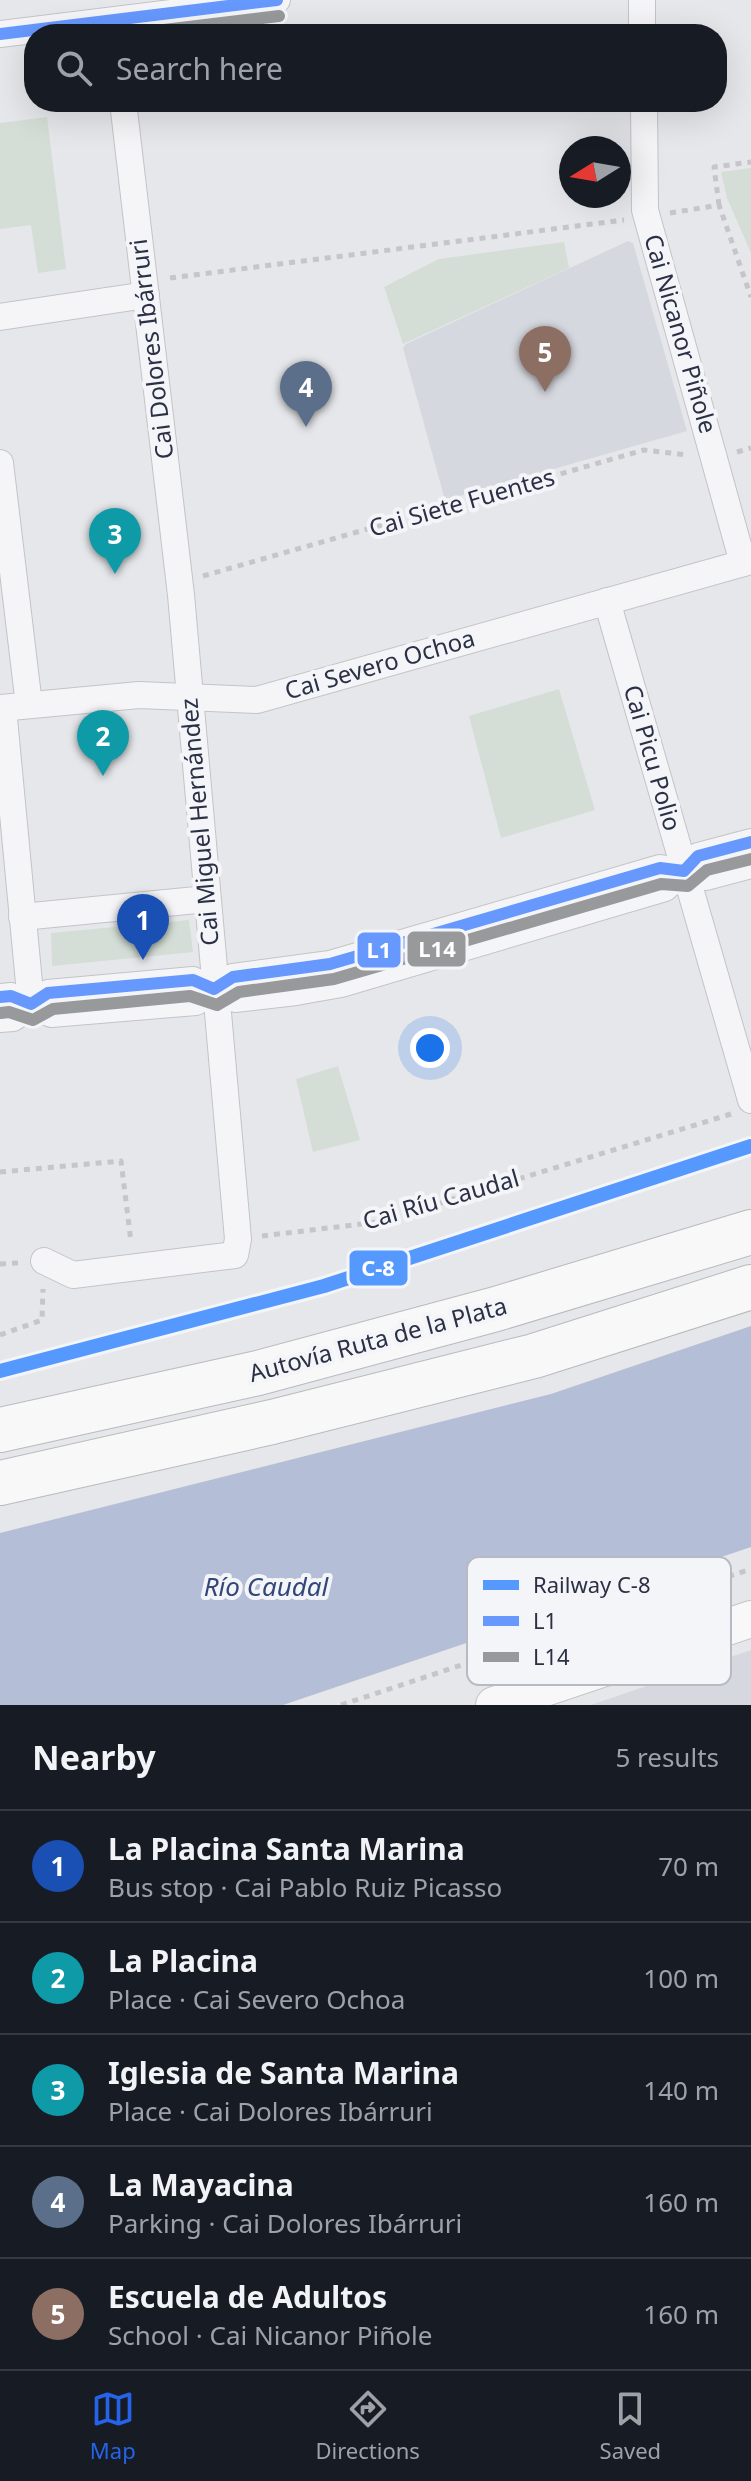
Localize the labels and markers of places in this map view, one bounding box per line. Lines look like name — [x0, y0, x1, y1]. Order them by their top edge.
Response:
pin: 5 — [519, 326, 571, 392]
pin: 4 — [280, 361, 332, 427]
pin: 3 — [89, 508, 141, 574]
pin: 2 — [77, 710, 129, 776]
pin: 1 — [117, 894, 169, 960]

